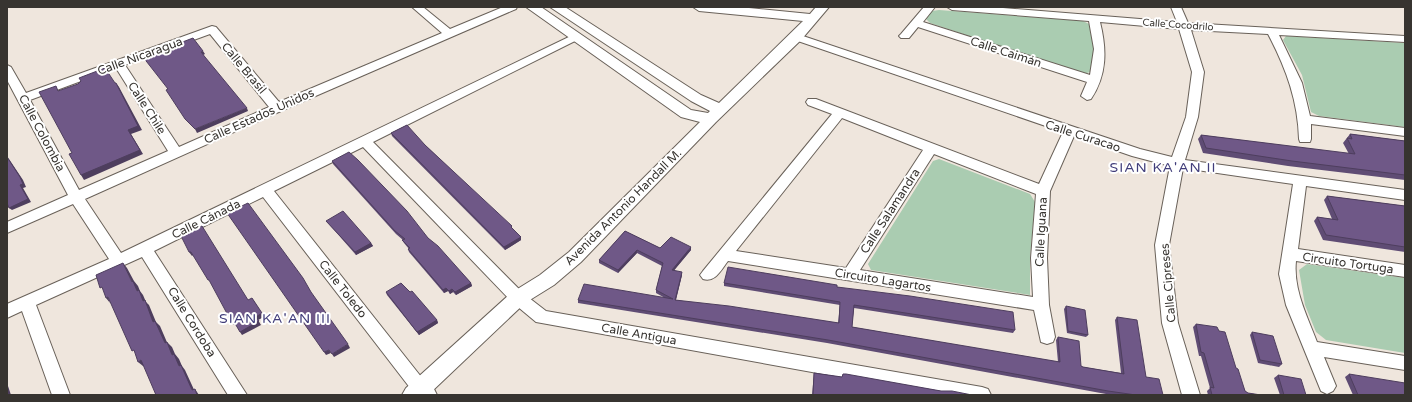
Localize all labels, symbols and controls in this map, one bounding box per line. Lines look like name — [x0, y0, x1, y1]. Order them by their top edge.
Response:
street label: Calle Cocodrilo — [1142, 17, 1214, 33]
street label: Calle Nicaragua — [96, 34, 184, 78]
street label: Calle Caimán — [969, 34, 1043, 70]
street label: Calle Brasil — [219, 40, 269, 96]
street label: Calle Chile — [125, 79, 169, 137]
street label: Calle Estados Unidos — [202, 85, 316, 147]
street label: Calle Colombia — [16, 92, 68, 174]
street label: Calle Curacao — [1044, 117, 1122, 155]
street label: Avenida Antonio Handall M. — [562, 146, 684, 268]
district label: SIAN KA'AN II — [1110, 159, 1216, 176]
street label: Calle Salamandra — [857, 166, 923, 256]
street label: Calle Cánada — [169, 196, 243, 242]
street label: Calle Iguana — [1032, 197, 1050, 267]
street label: Calle Cipreses — [1158, 243, 1178, 323]
street label: Circuito Tortuga — [1301, 250, 1395, 276]
street label: Calle Toledo — [316, 257, 370, 321]
street label: Circuito Lagartos — [834, 265, 932, 295]
street label: Calle Cordoba — [165, 284, 219, 360]
district label: SIAN KA'AN III — [219, 310, 331, 327]
street label: Calle Antigua — [600, 320, 678, 348]

